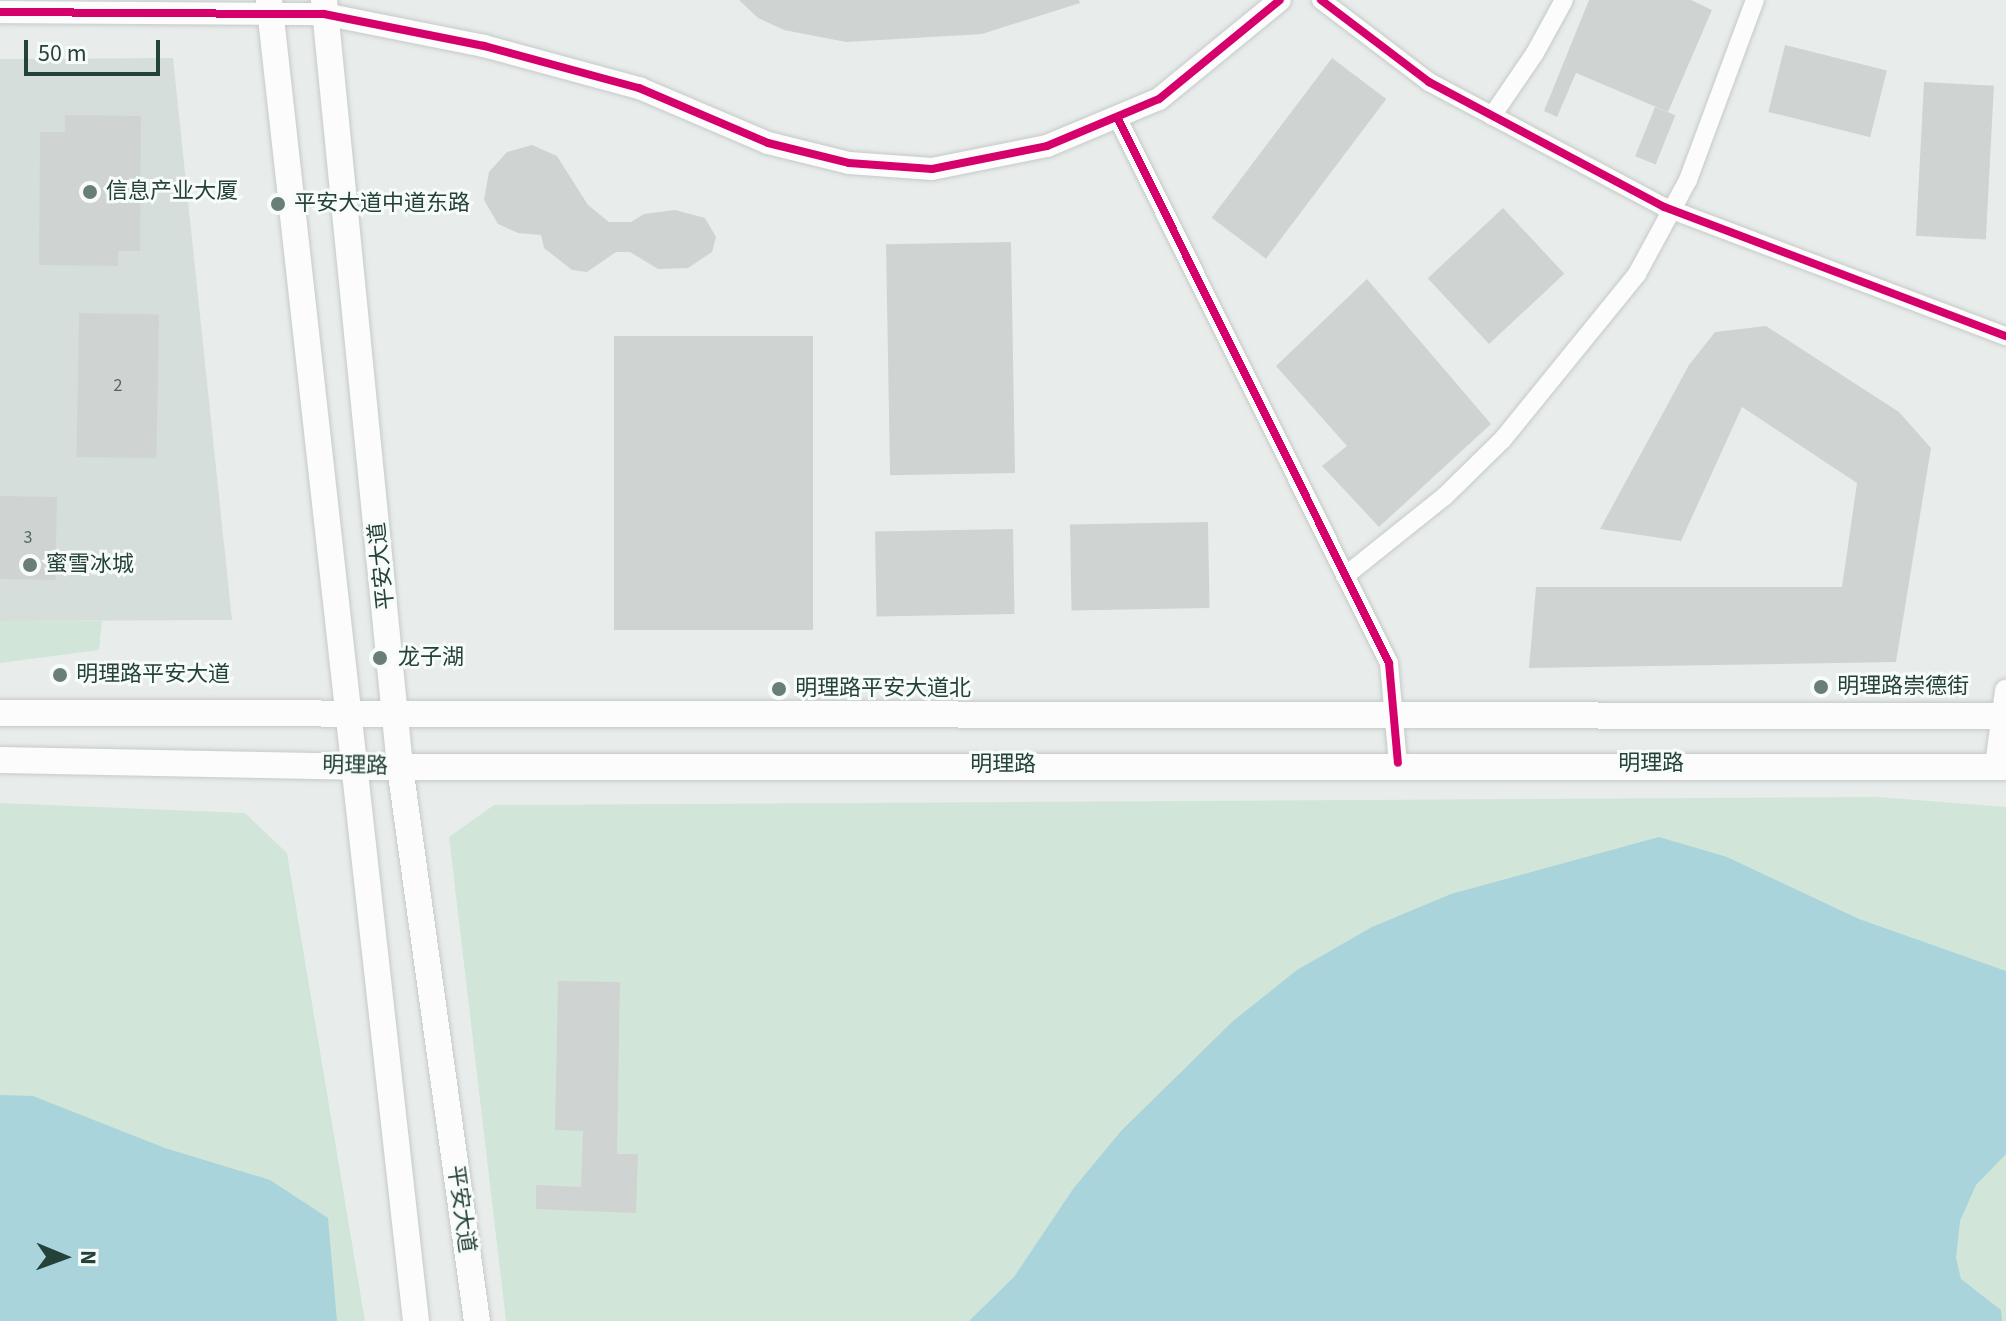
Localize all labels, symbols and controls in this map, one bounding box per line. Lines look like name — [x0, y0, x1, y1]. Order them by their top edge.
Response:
scale bar — [28, 24, 164, 74]
text: 50 m — [38, 36, 87, 71]
place label: 信息产业大厦 — [106, 179, 238, 205]
marker: 信息产业大厦 — [81, 183, 99, 201]
place label: 平安大道中道东路 — [294, 191, 470, 217]
marker: 平安大道中道东路 — [269, 195, 287, 213]
house number: 2 — [114, 375, 122, 397]
street label: 平安大道 — [364, 521, 400, 611]
house number: 3 — [24, 527, 32, 549]
place label: 蜜雪冰城 — [46, 552, 134, 578]
marker: 蜜雪冰城 — [21, 556, 39, 574]
place label: 龙子湖 — [398, 645, 464, 671]
marker: 龙子湖 — [369, 647, 391, 669]
place label: 明理路平安大道 — [76, 662, 230, 688]
marker: 明理路平安大道 — [51, 666, 69, 684]
place label: 明理路崇德街 — [1837, 674, 1969, 700]
place label: 明理路平安大道北 — [795, 676, 971, 702]
marker: 明理路崇德街 — [1812, 678, 1830, 696]
marker: 明理路平安大道北 — [770, 680, 788, 698]
street label: 明理路 — [1618, 751, 1684, 777]
street label: 明理路 — [322, 752, 388, 780]
street label: 明理路 — [970, 752, 1036, 778]
street label: 平安大道 — [442, 1164, 480, 1254]
north arrow — [24, 1217, 104, 1297]
text: N — [72, 1250, 104, 1265]

